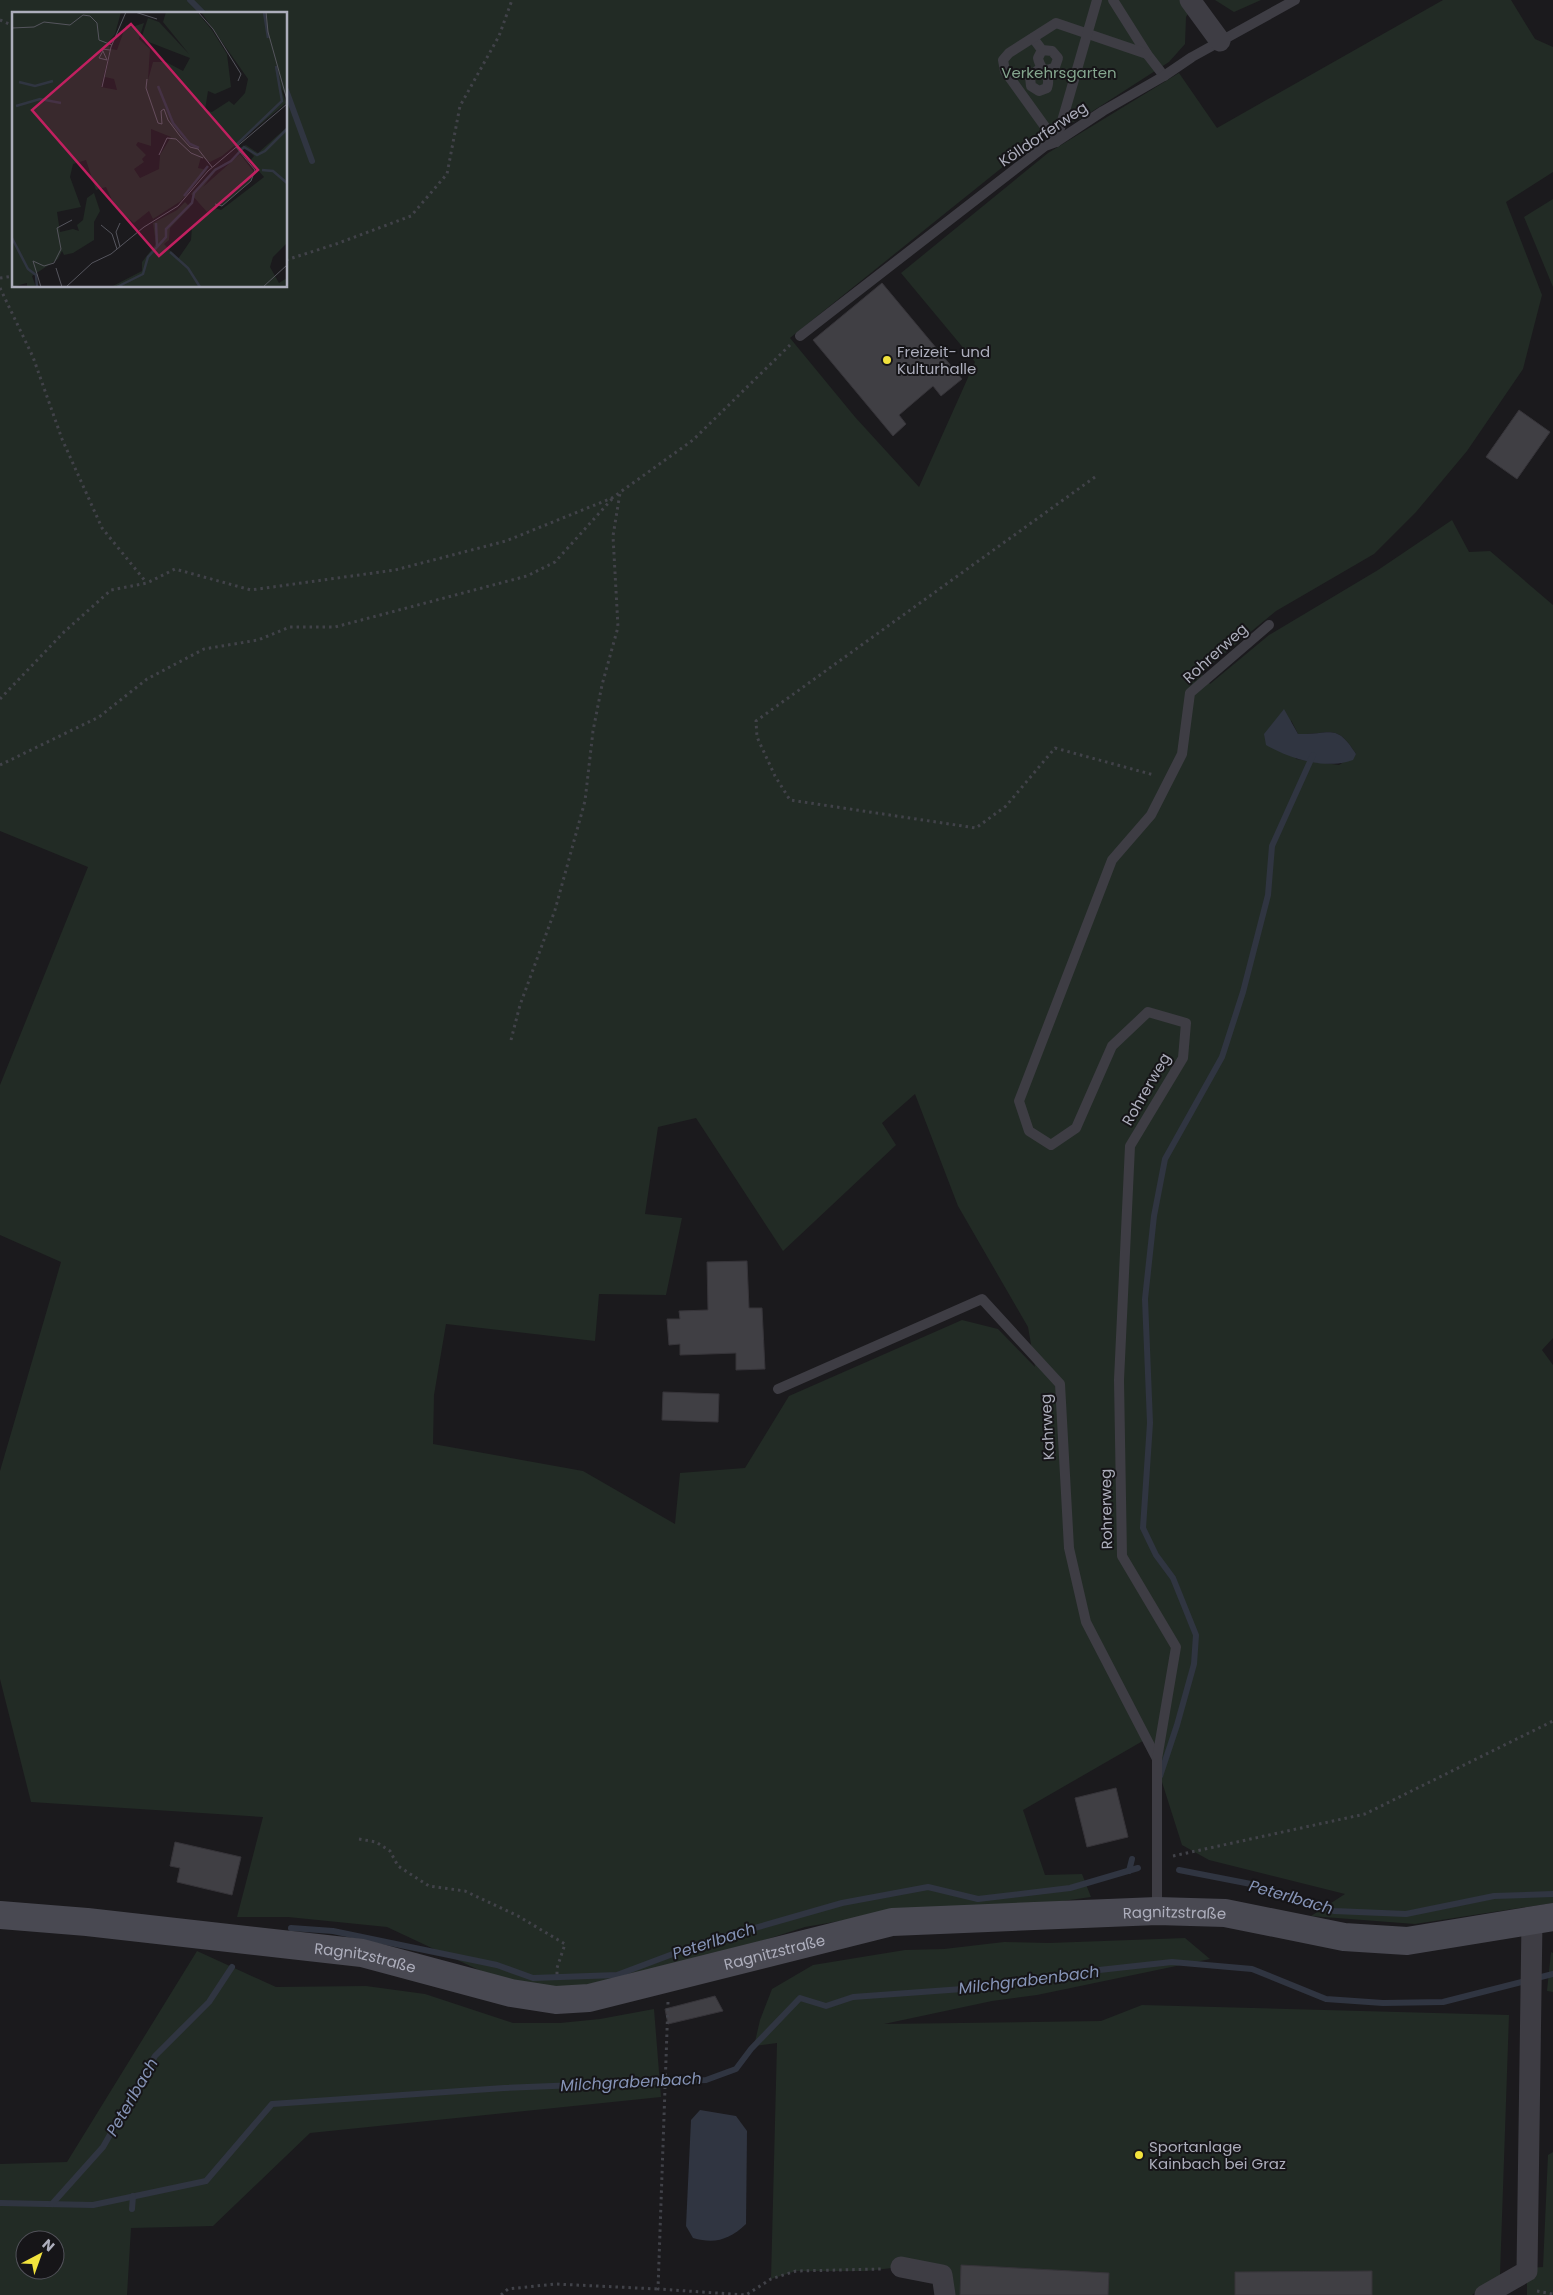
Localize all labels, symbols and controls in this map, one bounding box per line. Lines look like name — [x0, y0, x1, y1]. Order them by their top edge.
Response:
inset map — [12, 12, 288, 288]
park label: Verkehrsgarten — [1001, 62, 1117, 83]
street label: Kölldorferweg — [994, 97, 1092, 171]
place label: Freizeit- und Kulturhalle — [897, 341, 990, 379]
marker: Freizeit- und Kulturhalle — [881, 354, 893, 366]
street label: Rohrerweg — [1178, 618, 1252, 688]
street label: Rohrerweg — [1117, 1049, 1175, 1129]
street label: Kahrweg — [1035, 1393, 1059, 1461]
street label: Rohrerweg — [1095, 1469, 1117, 1549]
water label: Peterlbach — [1246, 1874, 1336, 1920]
street label: Ragnitzstraße — [1122, 1900, 1227, 1924]
water label: Peterlbach — [669, 1917, 759, 1965]
street label: Ragnitzstraße — [722, 1929, 827, 1974]
street label: Ragnitzstraße — [313, 1937, 419, 1978]
water label: Milchgrabenbach — [957, 1960, 1101, 2000]
water label: Peterlbach — [100, 2054, 164, 2140]
water label: Milchgrabenbach — [560, 2067, 702, 2097]
place label: Sportanlage Kainbach bei Graz — [1149, 2136, 1286, 2174]
marker: Sportanlage Kainbach bei Graz — [1133, 2149, 1145, 2161]
north arrow — [15, 2230, 65, 2280]
text: N — [38, 2234, 59, 2256]

